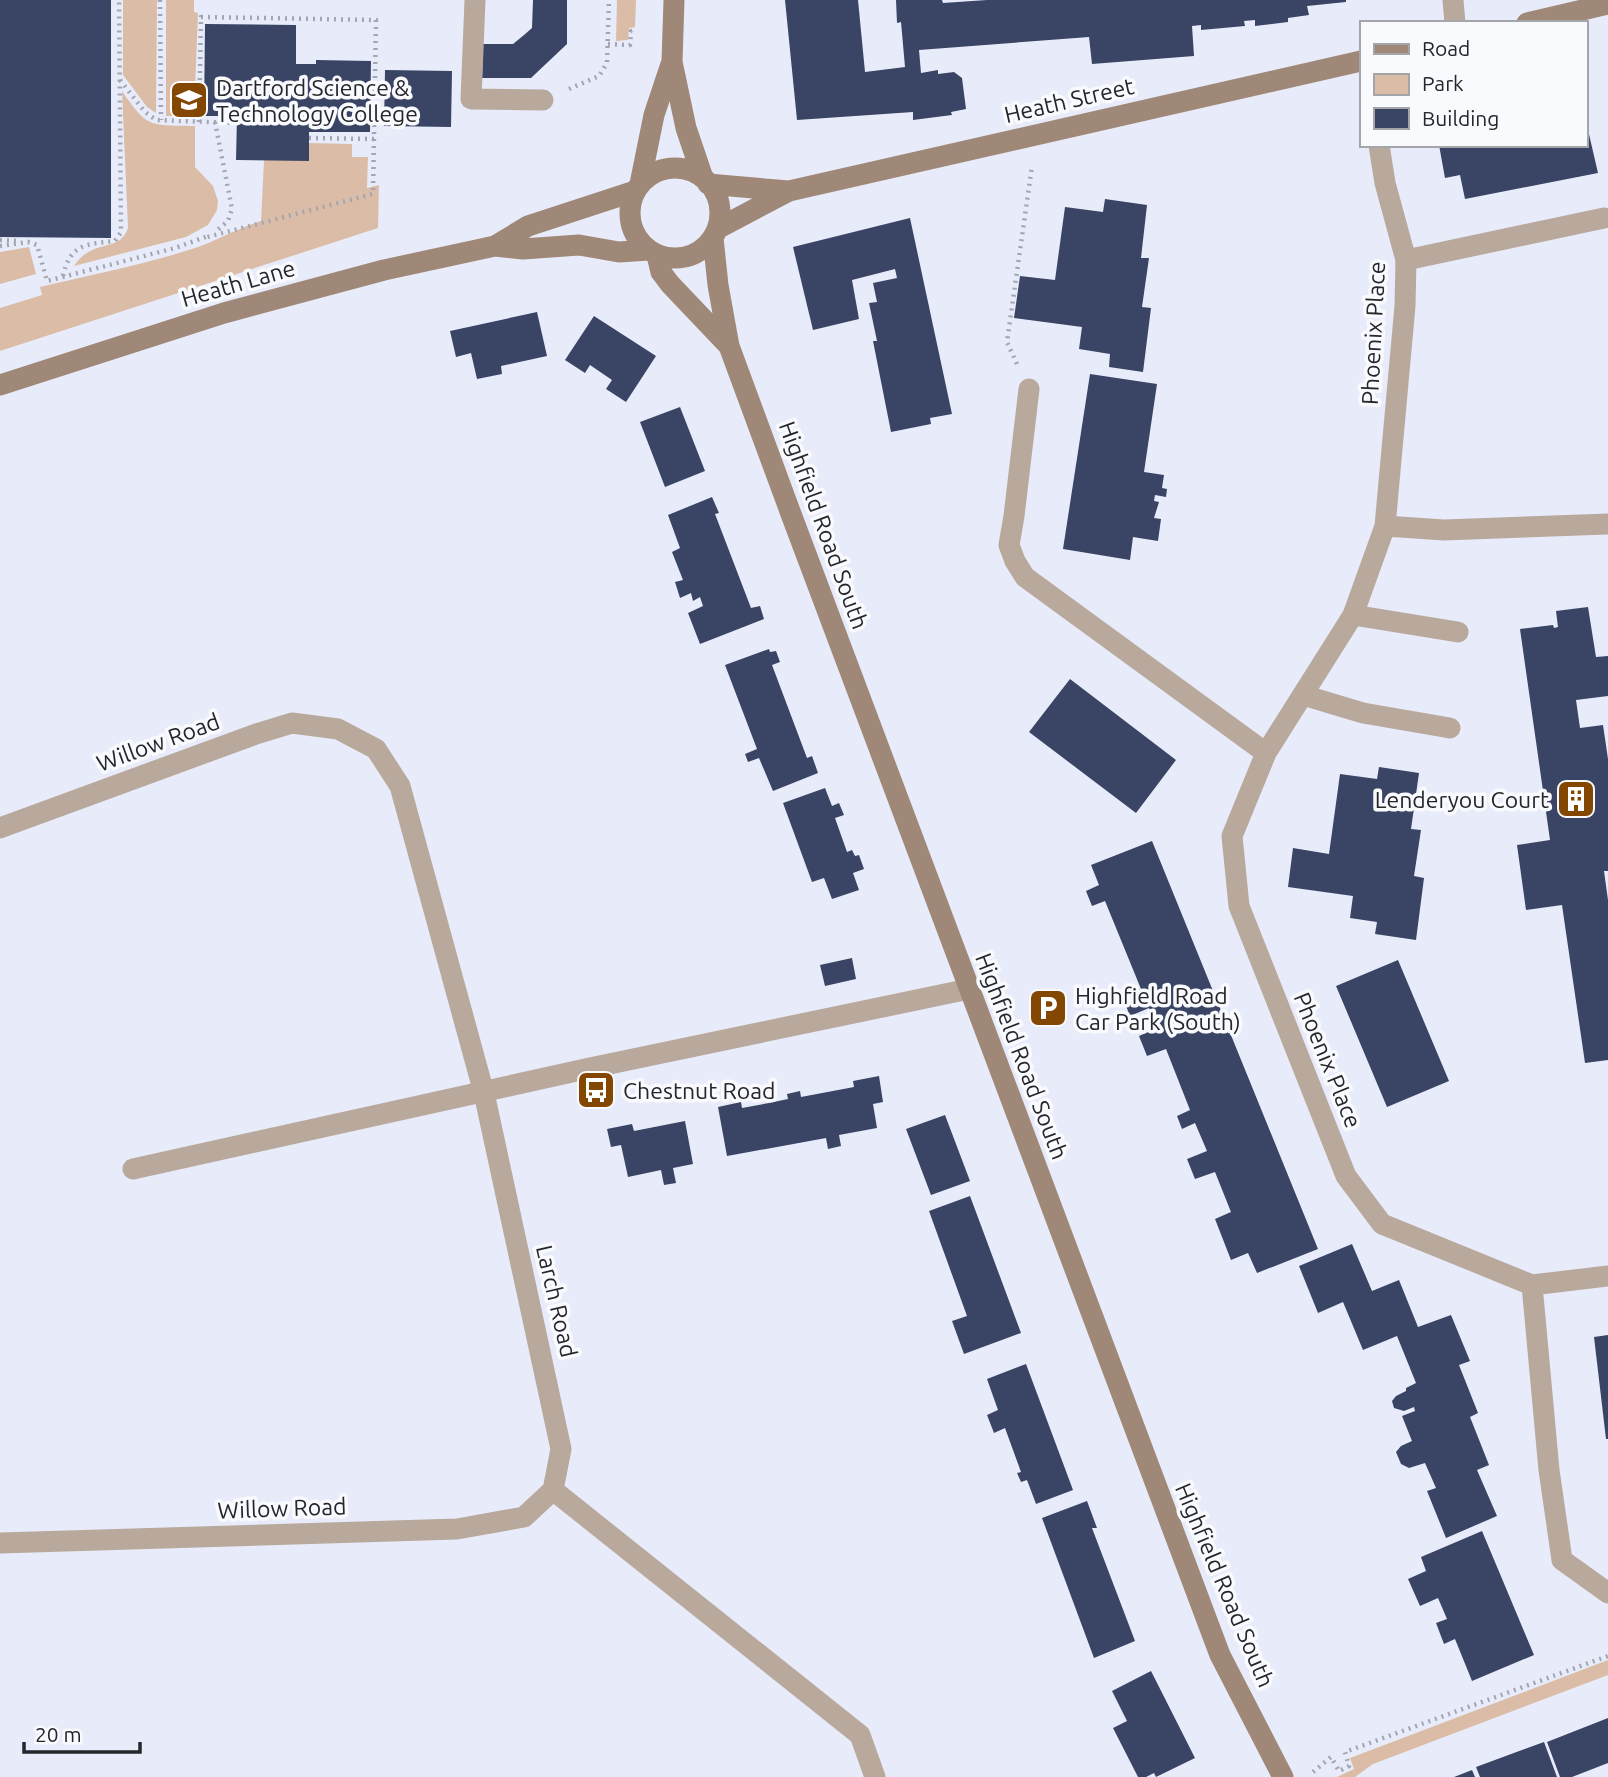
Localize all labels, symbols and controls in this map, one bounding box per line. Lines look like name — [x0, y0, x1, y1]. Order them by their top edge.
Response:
legend — [1360, 21, 1587, 147]
text: Road — [1422, 36, 1470, 60]
text: Park — [1422, 71, 1464, 95]
street label: Heath Street — [1002, 73, 1136, 127]
place label: Dartford Science & Technology College — [216, 75, 418, 126]
school or university icon: Dartford Science & Technology College — [168, 79, 210, 121]
text: Building — [1422, 106, 1499, 130]
street label: Heath Lane — [178, 255, 298, 311]
street label: Phoenix Place — [1357, 261, 1389, 405]
street label: Highfield Road South — [775, 418, 873, 632]
street label: Willow Road — [93, 708, 223, 776]
building icon: Lenderyou Court — [1555, 778, 1597, 820]
place label: Lenderyou Court — [1375, 787, 1549, 812]
street label: Highfield Road South — [971, 949, 1073, 1163]
place label: Highfield Road Car Park (South) — [1075, 983, 1241, 1035]
parking icon: Highfield Road Car Park (South) — [1027, 987, 1069, 1029]
street label: Phoenix Place — [1290, 989, 1366, 1131]
bus stop icon: Chestnut Road — [575, 1069, 617, 1111]
place label: Chestnut Road — [623, 1078, 776, 1103]
street label: Larch Road — [532, 1242, 582, 1360]
street label: Highfield Road South — [1171, 1479, 1279, 1691]
street label: Willow Road — [217, 1493, 347, 1523]
scale bar — [24, 1710, 140, 1754]
text: 20 m — [35, 1722, 82, 1746]

